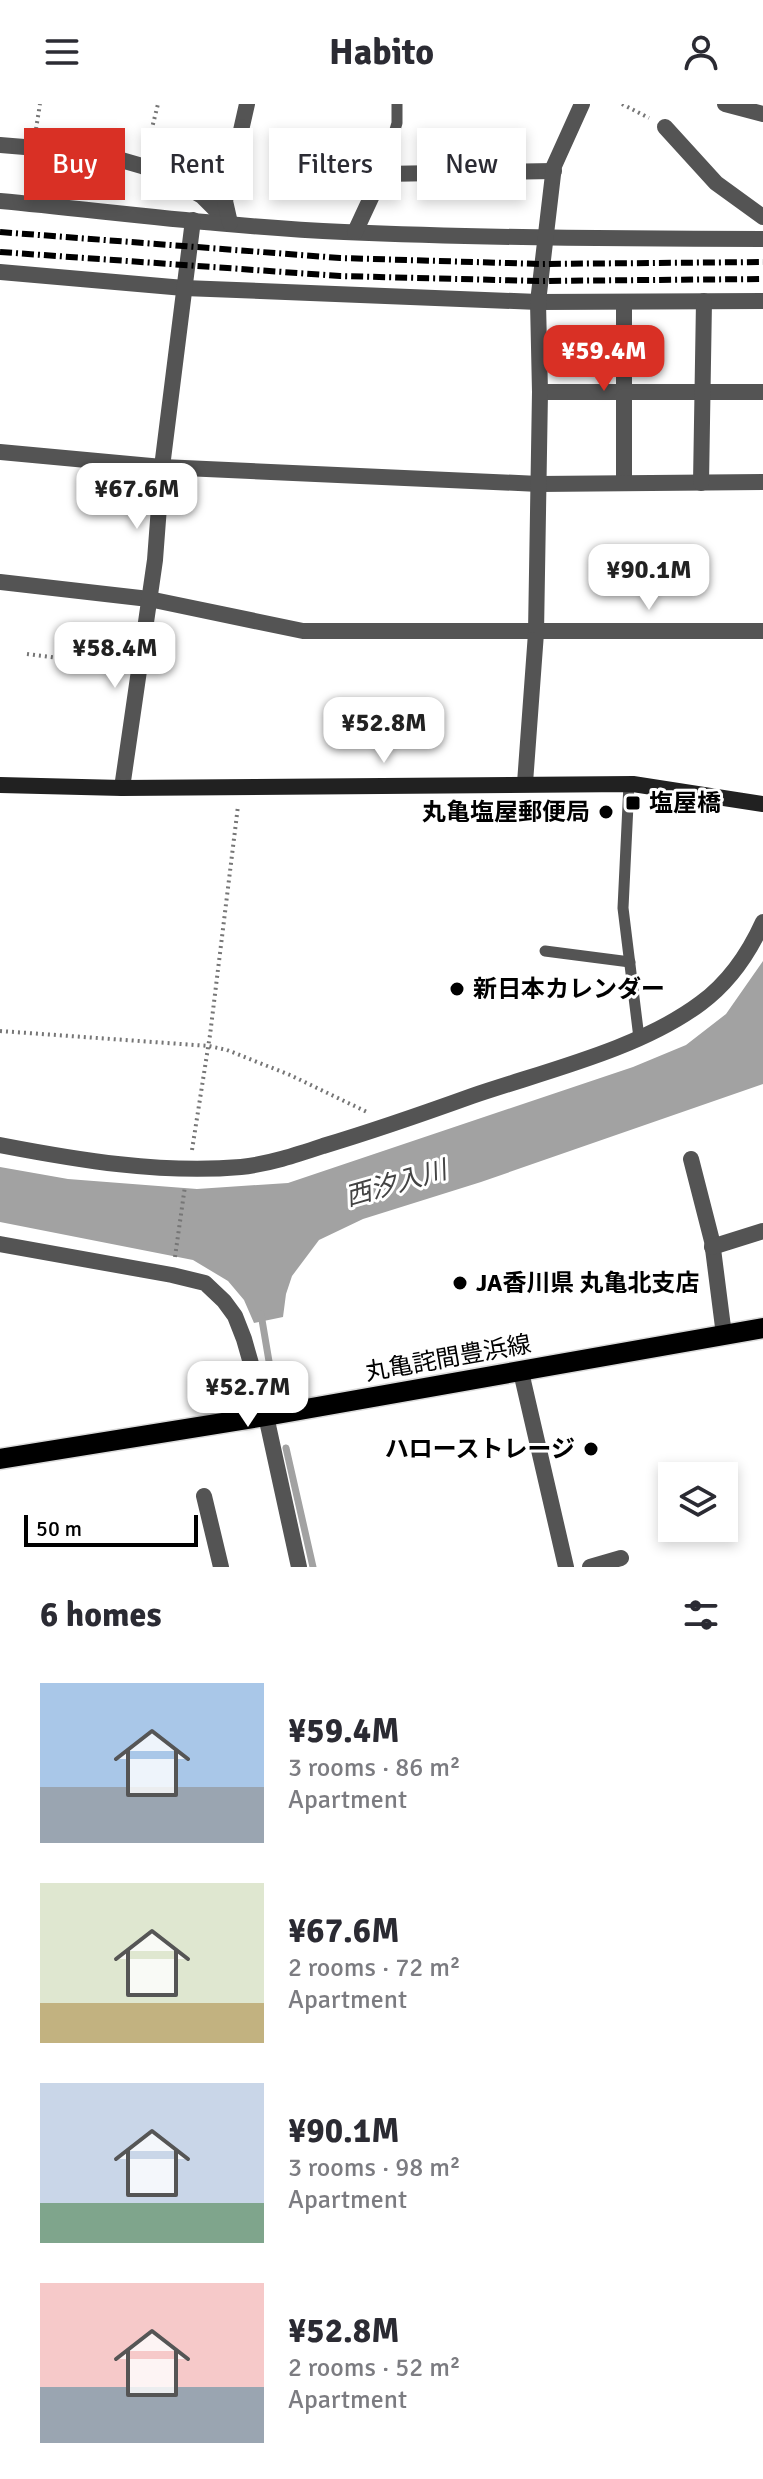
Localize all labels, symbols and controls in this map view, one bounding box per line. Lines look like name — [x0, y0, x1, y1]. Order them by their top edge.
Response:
icon: menu — [40, 30, 84, 74]
text: Habito — [329, 30, 434, 75]
icon: person — [679, 30, 723, 74]
chip: Buy — [24, 128, 125, 200]
chip: Rent — [141, 128, 253, 200]
chip: Filters — [269, 128, 401, 200]
chip: New — [417, 128, 526, 200]
pin: ¥59.4M — [539, 325, 669, 393]
text: ¥59.4M — [561, 335, 647, 367]
pin: ¥67.6M — [72, 463, 202, 531]
text: ¥67.6M — [94, 473, 180, 505]
pin: ¥90.1M — [584, 544, 714, 612]
text: ¥90.1M — [606, 554, 692, 586]
pin: ¥58.4M — [50, 622, 180, 690]
text: ¥58.4M — [72, 632, 158, 664]
pin: ¥52.8M — [319, 697, 449, 765]
text: ¥52.8M — [341, 707, 427, 739]
place label: 塩屋橋 — [649, 788, 721, 818]
marker: 塩屋橋 — [624, 794, 642, 812]
place label: 丸亀塩屋郵便局 — [422, 797, 590, 827]
marker: 丸亀塩屋郵便局 — [597, 803, 615, 821]
place label: 新日本カレンダー — [473, 974, 665, 1004]
marker: 新日本カレンダー — [448, 980, 466, 998]
water label: 西汐入川 — [342, 1153, 453, 1214]
place label: JA香川県 丸亀北支店 — [476, 1268, 700, 1298]
marker: JA香川県 丸亀北支店 — [451, 1274, 469, 1292]
street label: 丸亀詫間豊浜線 — [363, 1329, 533, 1387]
pin: ¥52.7M — [183, 1361, 313, 1429]
text: ¥52.7M — [205, 1371, 291, 1403]
place label: ハローストレージ — [385, 1434, 575, 1464]
marker: ハローストレージ — [582, 1440, 600, 1458]
map controls — [658, 1462, 738, 1542]
button: layers — [658, 1462, 738, 1542]
scale bar — [24, 1511, 198, 1547]
text: 50 m — [36, 1515, 82, 1542]
icon: filters — [679, 1593, 723, 1637]
text: 6 homes — [40, 1594, 161, 1636]
text: ¥59.4M — [288, 1710, 400, 1752]
icon: home — [104, 1715, 200, 1811]
text: 3 rooms · 86 m² — [288, 1752, 461, 1784]
text: Apartment — [288, 1784, 407, 1816]
text: ¥67.6M — [288, 1910, 400, 1952]
icon: home — [104, 1915, 200, 2011]
text: 2 rooms · 72 m² — [288, 1952, 461, 1984]
text: Apartment — [288, 1984, 407, 2016]
text: ¥90.1M — [288, 2110, 400, 2152]
icon: home — [104, 2115, 200, 2211]
text: 3 rooms · 98 m² — [288, 2152, 461, 2184]
text: Apartment — [288, 2184, 407, 2216]
text: ¥52.8M — [288, 2310, 400, 2352]
icon: home — [104, 2315, 200, 2411]
text: 2 rooms · 52 m² — [288, 2352, 461, 2384]
text: Apartment — [288, 2384, 407, 2416]

